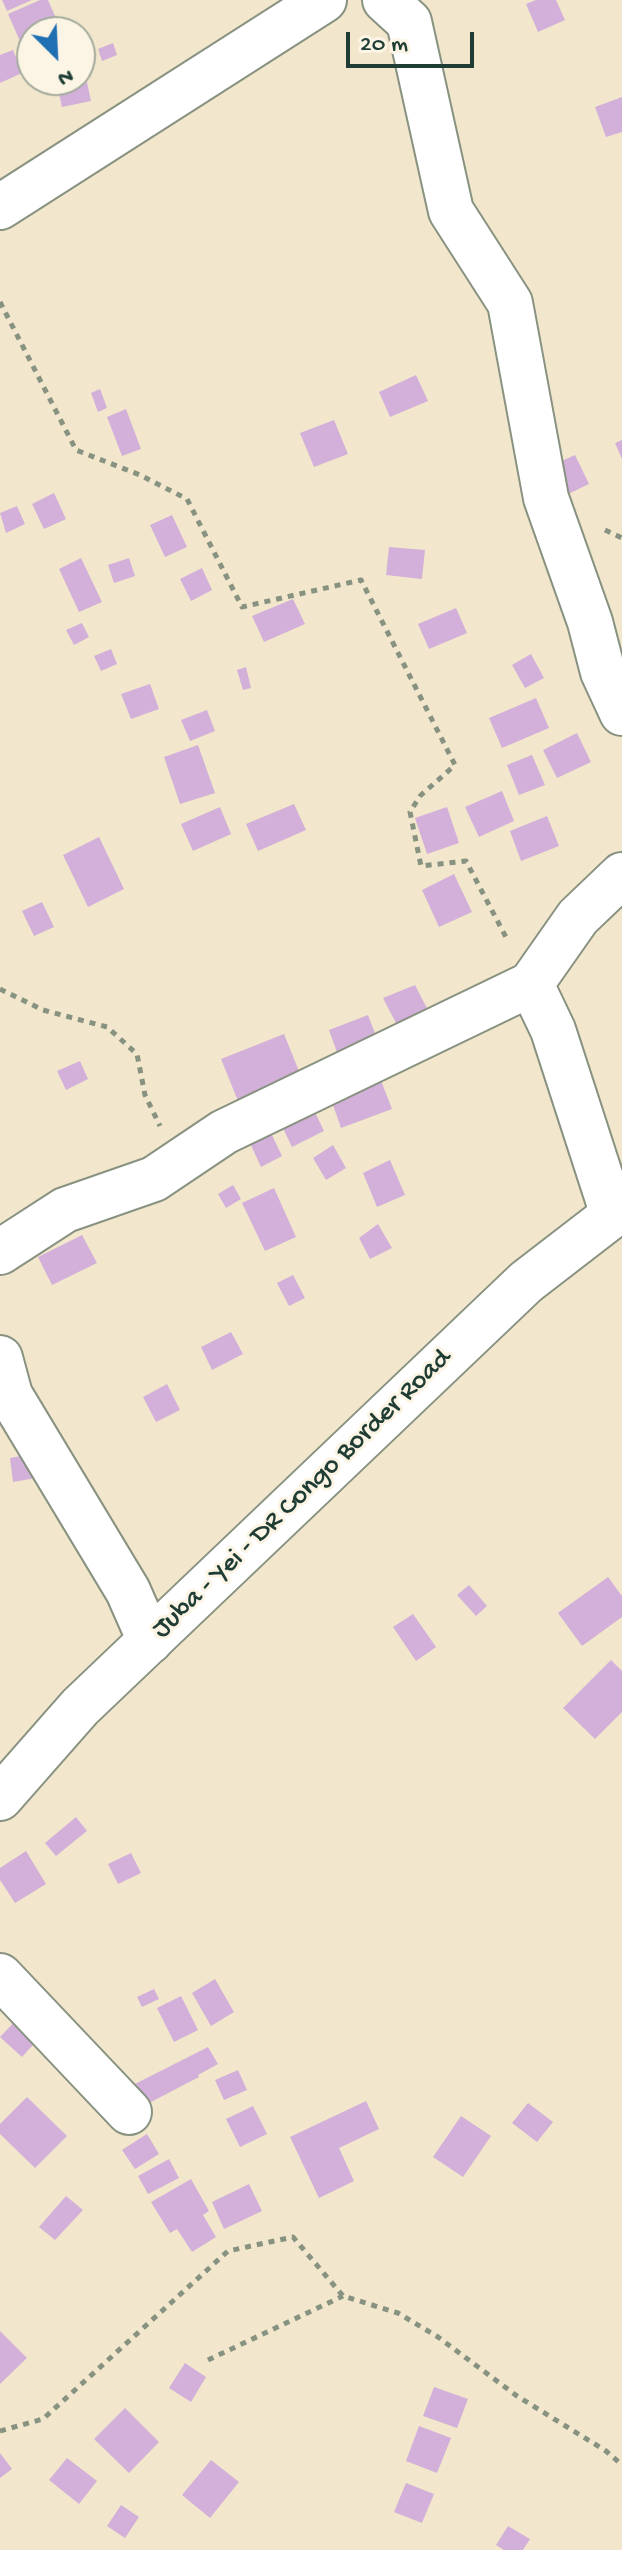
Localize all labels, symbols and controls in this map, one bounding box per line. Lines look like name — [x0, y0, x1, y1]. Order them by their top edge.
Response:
north arrow — [16, 16, 96, 96]
scale bar — [350, 16, 478, 66]
text: 20 m — [360, 31, 408, 60]
text: N — [53, 61, 77, 91]
street label: Juba - Yei - DR Congo Border Road — [146, 1343, 460, 1647]

